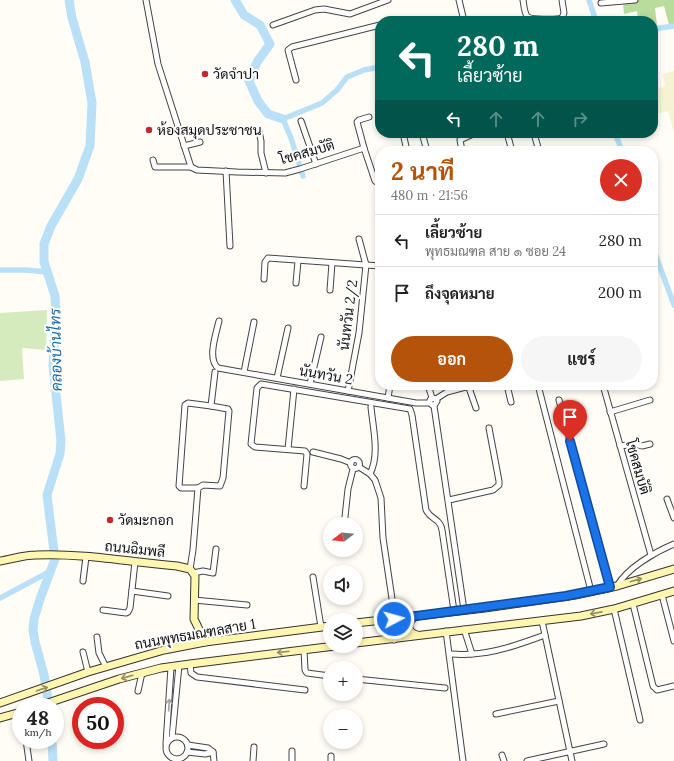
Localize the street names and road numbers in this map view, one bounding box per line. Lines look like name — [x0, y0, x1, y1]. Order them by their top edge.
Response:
street label: โชคสมบัติ — [276, 136, 337, 169]
street label: นันทวัน 2/2 — [335, 279, 361, 351]
street label: นันทวัน 2 — [298, 361, 354, 389]
street label: โชคสมบัติ — [621, 436, 654, 497]
street label: ถนนฉิมพลี — [104, 537, 166, 561]
street label: ถนนพุทธมณฑลสาย 1 — [133, 614, 257, 655]

